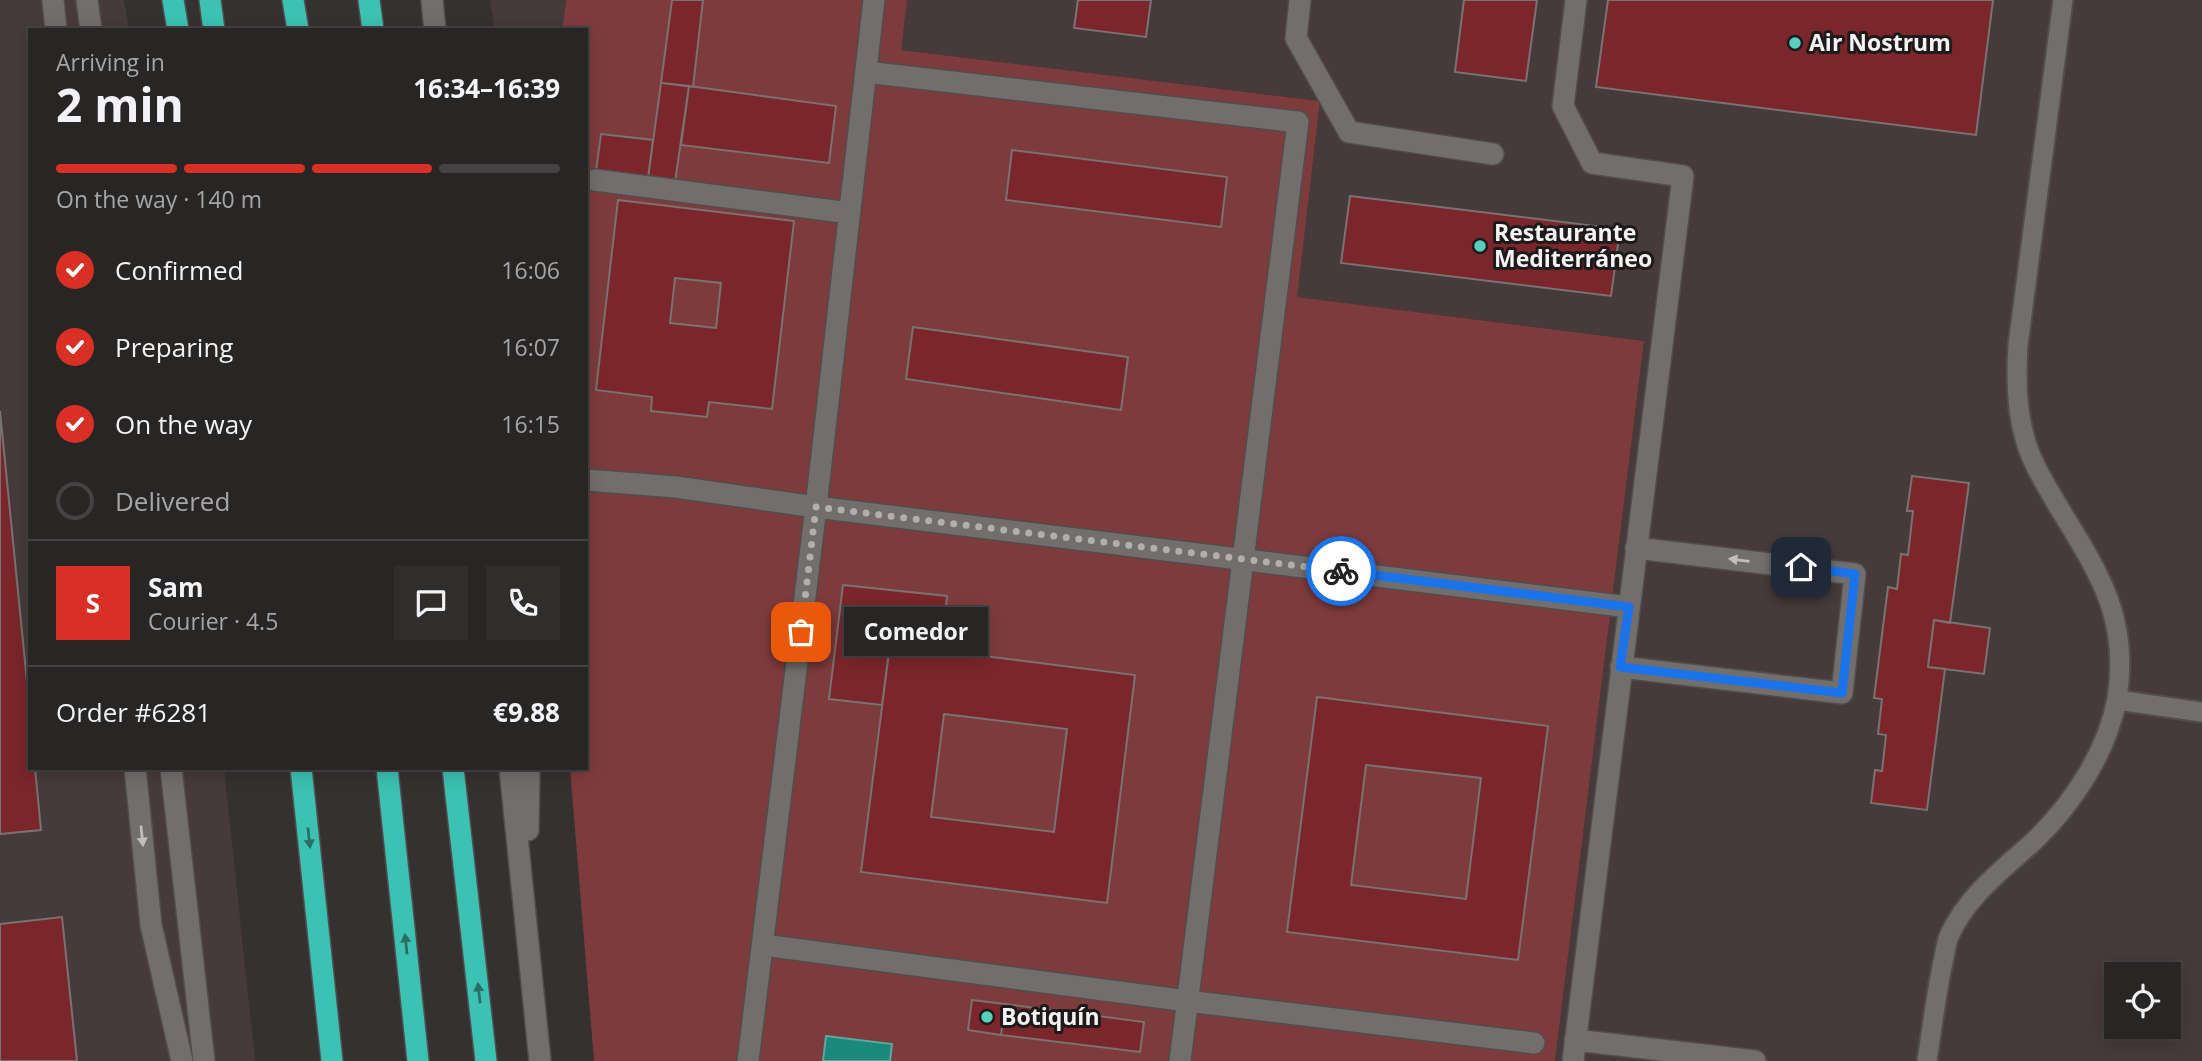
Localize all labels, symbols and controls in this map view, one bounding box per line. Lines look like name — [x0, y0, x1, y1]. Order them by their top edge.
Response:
place label: Air Nostrum — [1809, 26, 1951, 58]
marker: Air Nostrum — [1787, 35, 1803, 51]
text: Arriving in — [56, 46, 165, 78]
text: 16:34–16:39 — [413, 70, 560, 106]
text: 2 min — [56, 73, 184, 135]
text: On the way · 140 m — [56, 183, 262, 215]
place label: Restaurante Mediterráneo — [1494, 216, 1652, 274]
marker: Restaurante Mediterráneo — [1472, 238, 1488, 254]
icon: check — [56, 251, 94, 289]
text: Confirmed — [115, 252, 243, 288]
text: 16:06 — [501, 254, 560, 286]
icon: check — [56, 328, 94, 366]
text: Preparing — [115, 329, 233, 365]
text: 16:07 — [501, 331, 560, 363]
icon: check — [56, 405, 94, 443]
text: On the way — [115, 406, 252, 442]
text: 16:15 — [501, 408, 560, 440]
text: Delivered — [115, 483, 230, 519]
courier — [1306, 536, 1376, 606]
pin — [1771, 537, 1831, 597]
icon: home — [1782, 548, 1820, 586]
icon: bike — [1322, 552, 1360, 590]
one-way arrow — [1727, 554, 1749, 565]
button: chat — [394, 566, 468, 640]
button: phone — [486, 566, 560, 640]
text: Sam — [148, 569, 204, 605]
text: S — [86, 585, 100, 621]
pin — [771, 602, 831, 662]
text: Courier · 4.5 — [148, 605, 278, 637]
callout: Comedor — [843, 608, 987, 656]
icon: bag — [782, 613, 820, 651]
text: Comedor — [864, 615, 968, 647]
text: Order #6281 — [56, 694, 211, 730]
text: €9.88 — [493, 694, 560, 730]
one-way arrow — [137, 825, 148, 847]
one-way arrow — [304, 827, 315, 849]
one-way arrow — [400, 933, 411, 955]
map controls — [2104, 962, 2181, 1039]
button: locate — [2104, 962, 2181, 1039]
one-way arrow — [473, 982, 484, 1004]
place label: Botiquín — [1001, 1000, 1100, 1032]
marker: Botiquín — [979, 1009, 995, 1025]

